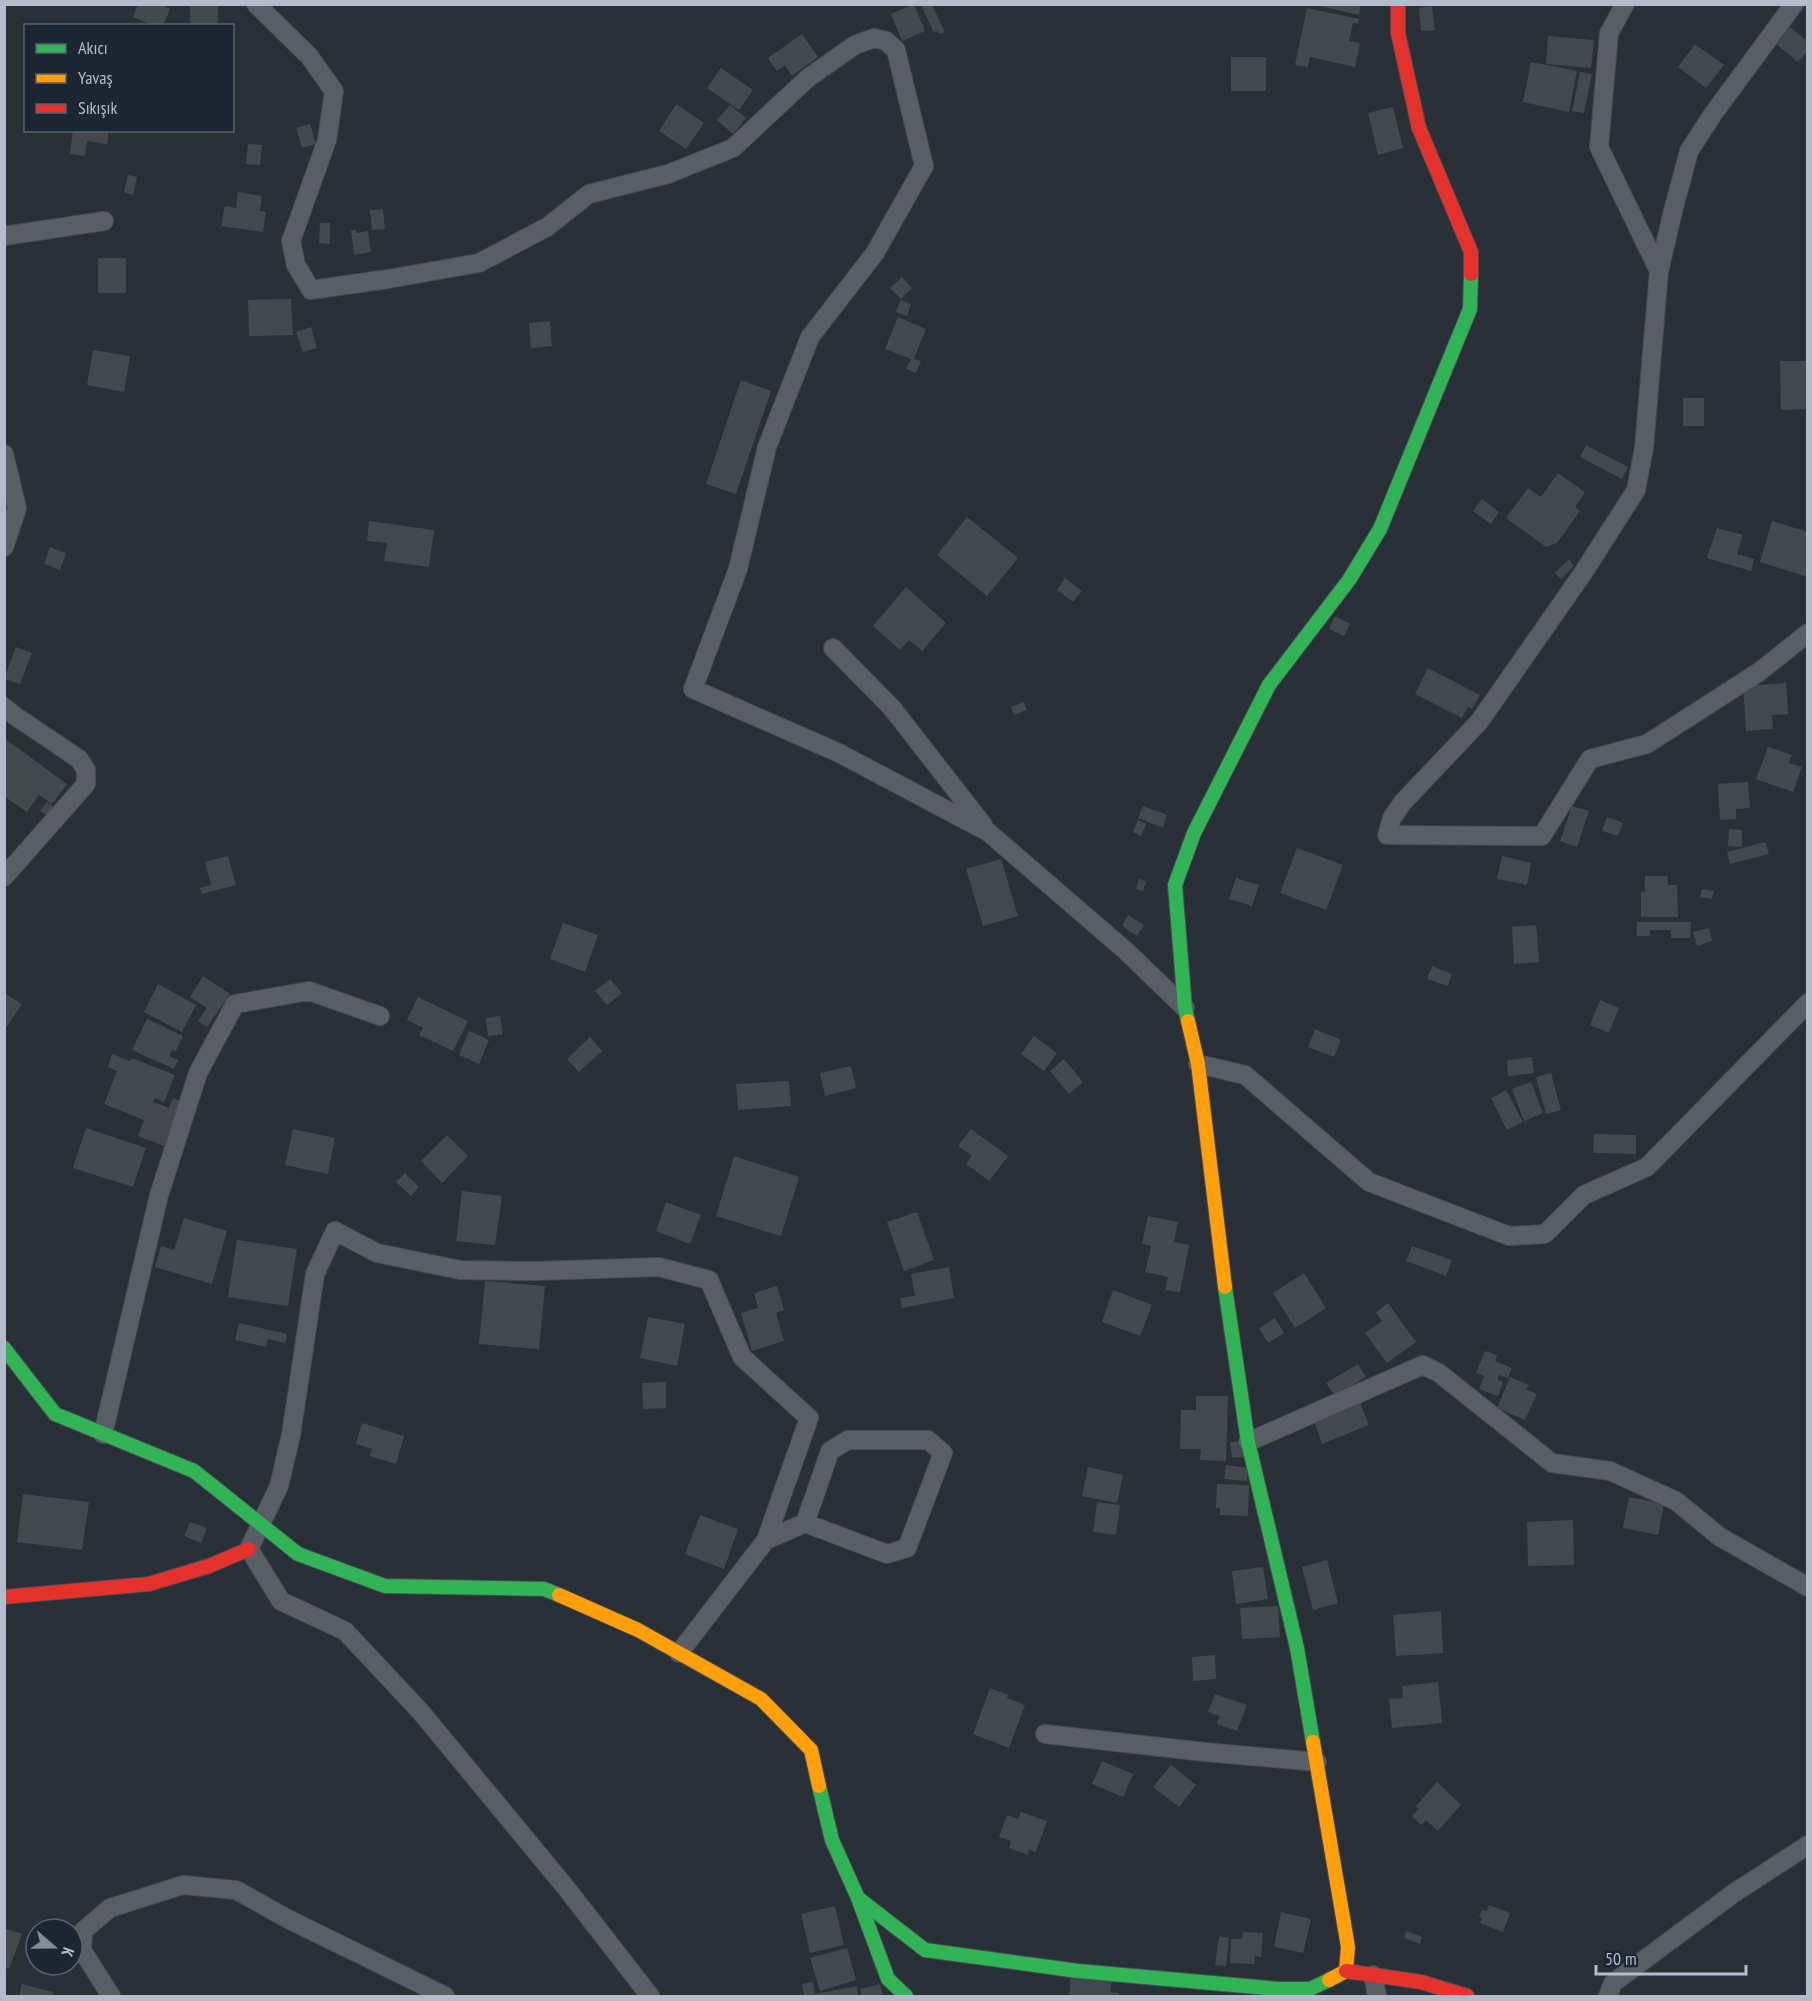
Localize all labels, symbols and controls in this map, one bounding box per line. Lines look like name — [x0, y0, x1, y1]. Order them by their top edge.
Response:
legend — [24, 24, 234, 132]
text: Akıcı — [78, 36, 108, 59]
text: Yavaş — [78, 66, 113, 89]
text: Sıkışık — [78, 96, 117, 119]
north arrow — [24, 1917, 84, 1977]
scale bar — [1596, 1938, 1746, 1976]
text: K — [57, 1945, 79, 1960]
text: 50 m — [1605, 1947, 1637, 1970]

